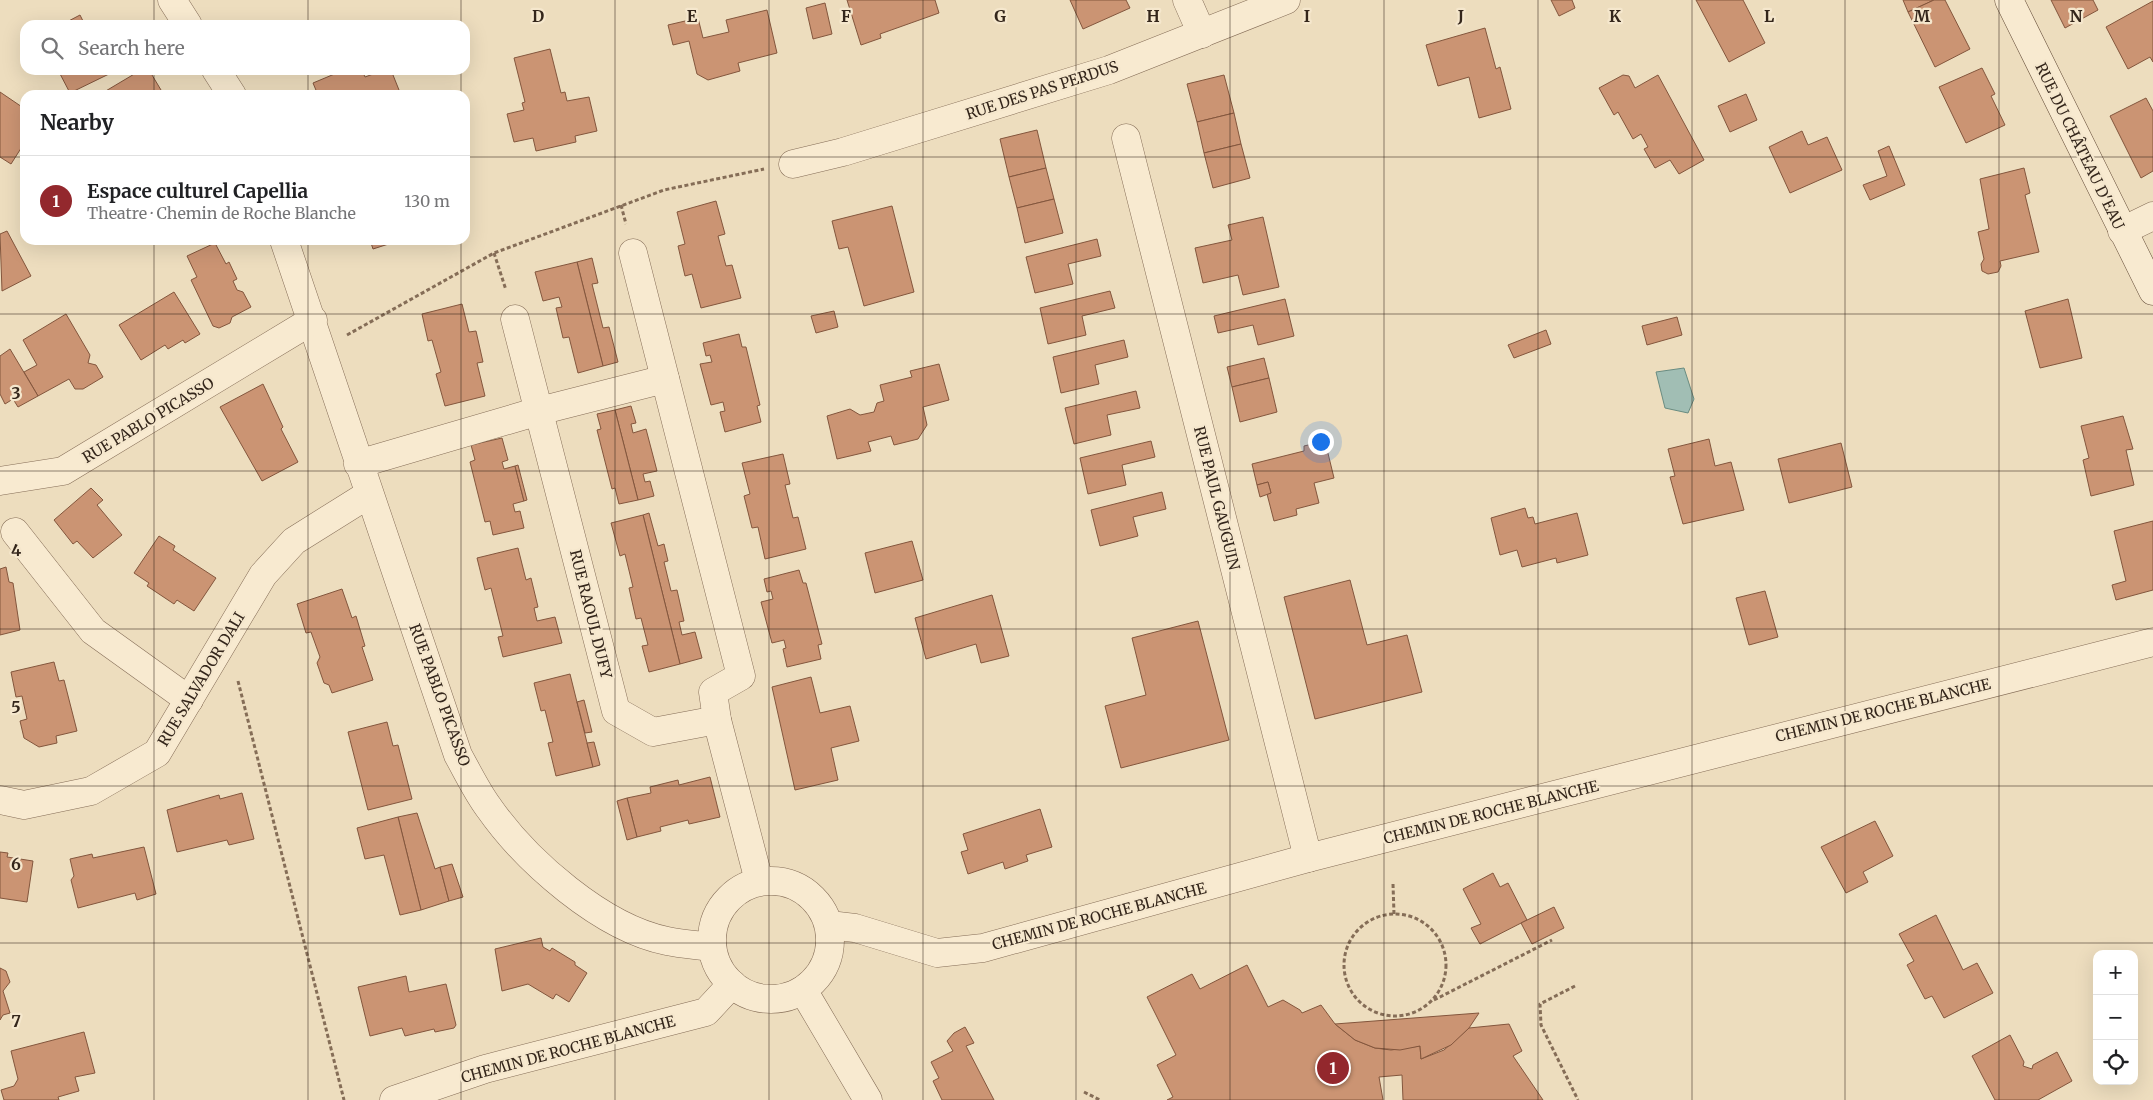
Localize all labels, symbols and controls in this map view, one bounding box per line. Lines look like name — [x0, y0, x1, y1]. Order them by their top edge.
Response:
text: D — [532, 6, 544, 26]
text: E — [687, 6, 698, 26]
text: F — [841, 6, 851, 26]
text: G — [994, 6, 1006, 26]
text: H — [1146, 6, 1160, 26]
text: I — [1304, 6, 1310, 26]
text: J — [1457, 6, 1464, 26]
text: K — [1609, 6, 1621, 26]
text: L — [1764, 6, 1774, 26]
text: M — [1914, 6, 1931, 26]
text: N — [2070, 6, 2083, 26]
search box — [20, 20, 470, 75]
icon: search — [38, 34, 66, 62]
text: Search here — [78, 36, 185, 60]
street label: RUE DES PAS PERDUS — [963, 56, 1121, 124]
street label: RUE DU CHÂTEAU D'EAU — [2031, 59, 2130, 233]
text: Nearby — [40, 109, 114, 136]
text: Espace culturel Capellia — [87, 179, 308, 203]
text: 1 — [52, 191, 60, 211]
text: 130 m — [404, 191, 450, 211]
text: Theatre · Chemin de Roche Blanche — [87, 203, 356, 223]
street label: RUE PABLO PICASSO — [79, 373, 217, 467]
text: 3 — [11, 383, 21, 403]
street label: RUE PAUL GAUGUIN — [1190, 424, 1244, 572]
your location — [1308, 429, 1334, 455]
text: 4 — [11, 540, 21, 560]
street label: RUE RAOUL DUFY — [566, 548, 616, 681]
street label: RUE SALVADOR DALI — [153, 608, 249, 750]
street label: RUE PABLO PICASSO — [405, 621, 475, 769]
street label: CHEMIN DE ROCHE BLANCHE — [1773, 674, 1993, 746]
text: 5 — [11, 697, 21, 717]
street label: CHEMIN DE ROCHE BLANCHE — [1381, 776, 1601, 848]
text: 6 — [11, 854, 21, 874]
street label: CHEMIN DE ROCHE BLANCHE — [990, 878, 1209, 954]
map controls — [2093, 950, 2138, 1085]
button: + — [2093, 950, 2138, 995]
button: − — [2093, 995, 2138, 1040]
text: 7 — [11, 1011, 21, 1031]
street label: CHEMIN DE ROCHE BLANCHE — [459, 1011, 678, 1087]
button: locate — [2093, 1040, 2138, 1085]
pin: 1 — [1317, 1049, 1349, 1087]

